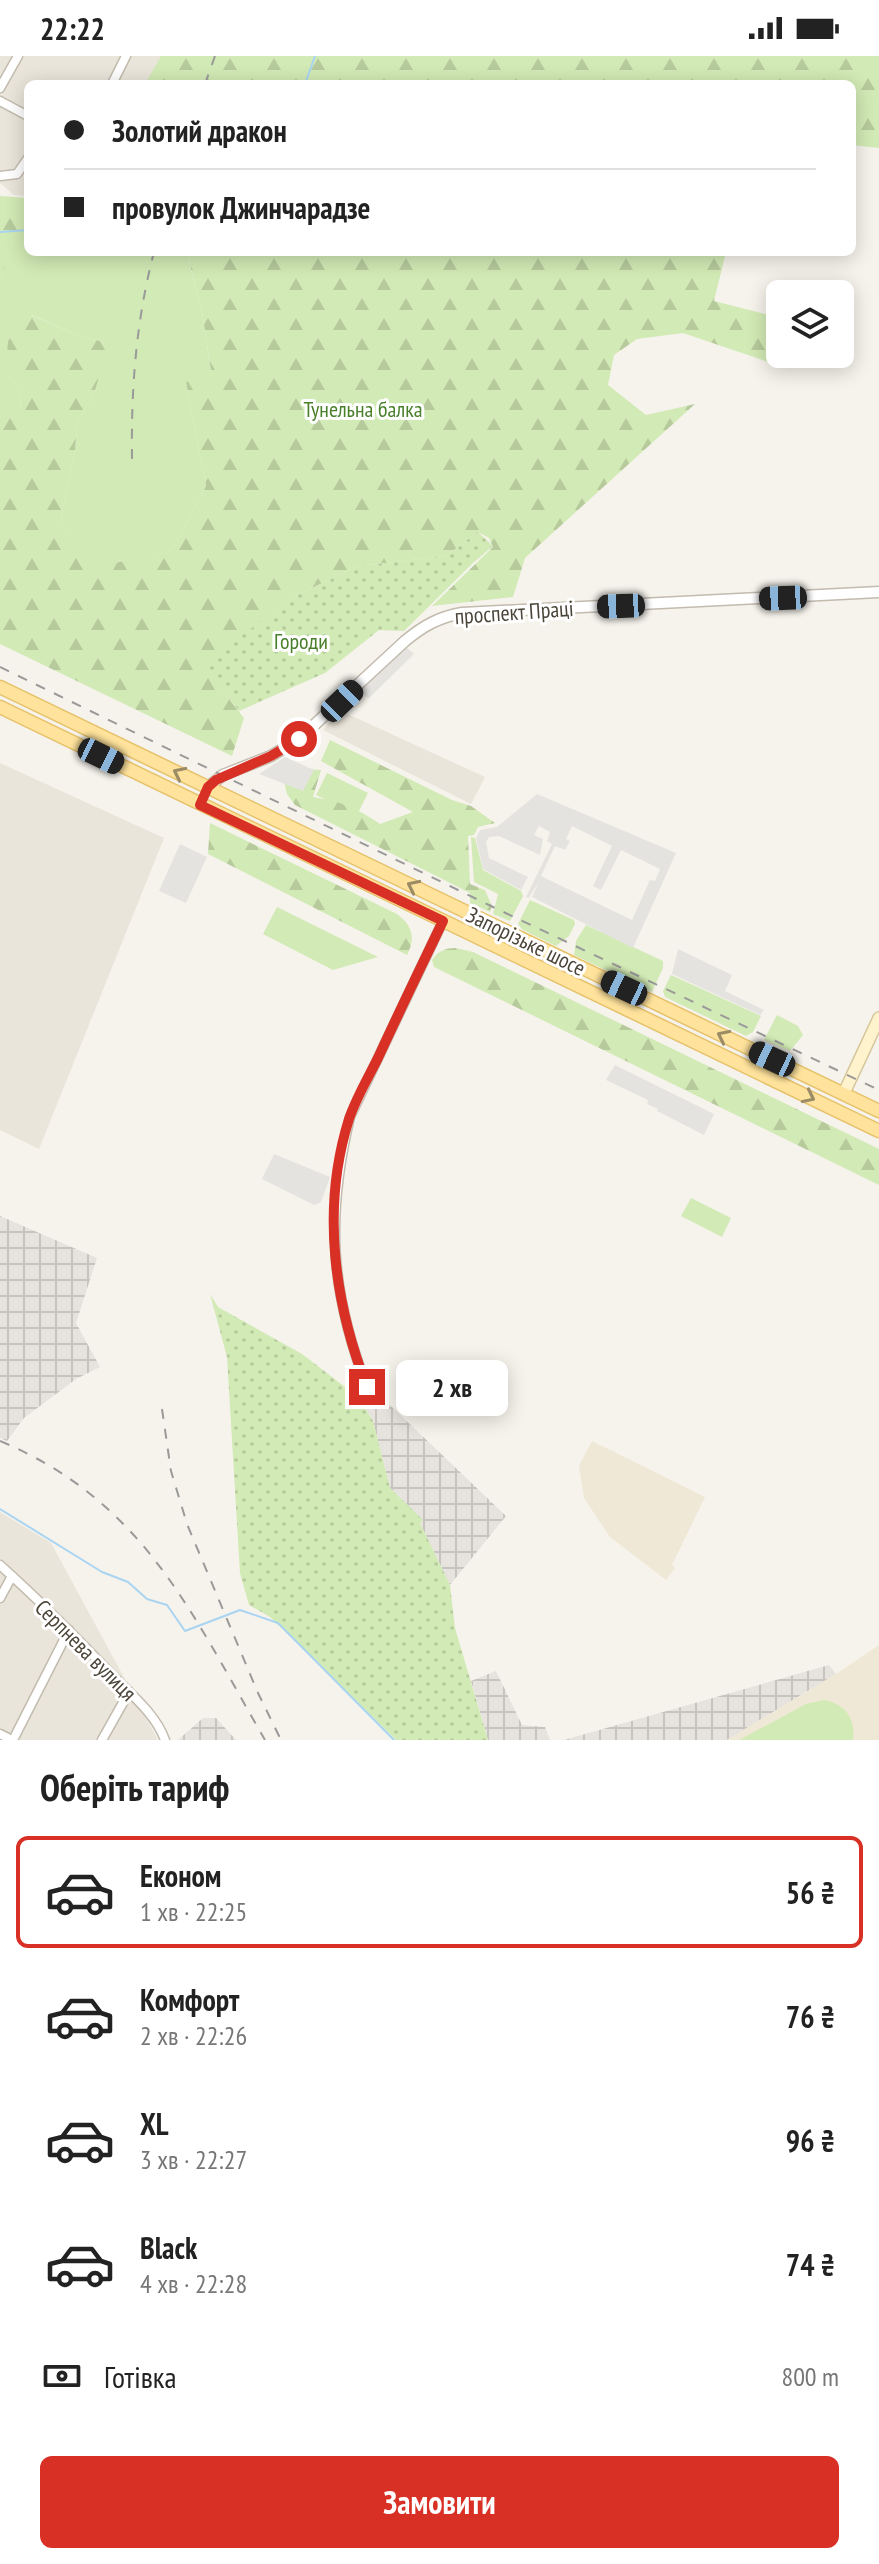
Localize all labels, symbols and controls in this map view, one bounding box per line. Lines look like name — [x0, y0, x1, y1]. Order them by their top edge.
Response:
text: 22:22 — [40, 9, 105, 48]
text: Золотий дракон — [112, 111, 287, 150]
text: провулок Джинчарадзе — [112, 188, 370, 227]
map controls — [766, 280, 854, 368]
button: layers — [766, 280, 854, 368]
park label: Тунельна балка — [304, 395, 422, 423]
car — [759, 585, 807, 611]
car — [597, 593, 645, 619]
street label: проспект Праці — [454, 594, 574, 630]
park label: Городи — [274, 627, 328, 655]
car — [316, 676, 368, 726]
route start — [281, 721, 317, 757]
car — [74, 735, 128, 777]
one-way arrow — [173, 767, 187, 783]
one-way arrow — [407, 880, 421, 896]
street label: Запорізьке шосе — [462, 900, 590, 982]
car — [597, 967, 651, 1009]
one-way arrow — [716, 1030, 731, 1046]
car — [745, 1038, 799, 1080]
one-way arrow — [800, 1087, 815, 1103]
callout: 2 хв — [395, 1359, 507, 1415]
route end — [349, 1369, 385, 1405]
text: 2 хв — [432, 1371, 472, 1404]
street label: Серпнева вулиця — [29, 1593, 143, 1707]
text: Оберіть тариф — [40, 1764, 229, 1811]
icon: car — [44, 1856, 116, 1928]
text: Економ — [140, 1856, 222, 1895]
text: 56 ₴ — [786, 1873, 835, 1912]
text: 1 хв · 22:25 — [140, 1895, 247, 1928]
icon: car — [44, 1980, 116, 2052]
text: Комфорт — [140, 1980, 239, 2019]
text: 76 ₴ — [786, 1997, 835, 2036]
text: 2 хв · 22:26 — [140, 2019, 247, 2052]
icon: car — [44, 2104, 116, 2176]
text: XL — [140, 2104, 169, 2143]
text: 96 ₴ — [786, 2121, 835, 2160]
text: 3 хв · 22:27 — [140, 2143, 247, 2176]
icon: car — [44, 2228, 116, 2300]
text: Black — [140, 2228, 197, 2267]
text: 74 ₴ — [786, 2245, 835, 2284]
text: 4 хв · 22:28 — [140, 2267, 247, 2300]
icon: cash — [40, 2354, 84, 2398]
text: Готівка — [104, 2357, 176, 2396]
text: 800 m — [781, 2360, 839, 2393]
button: Замовити — [40, 2456, 839, 2548]

